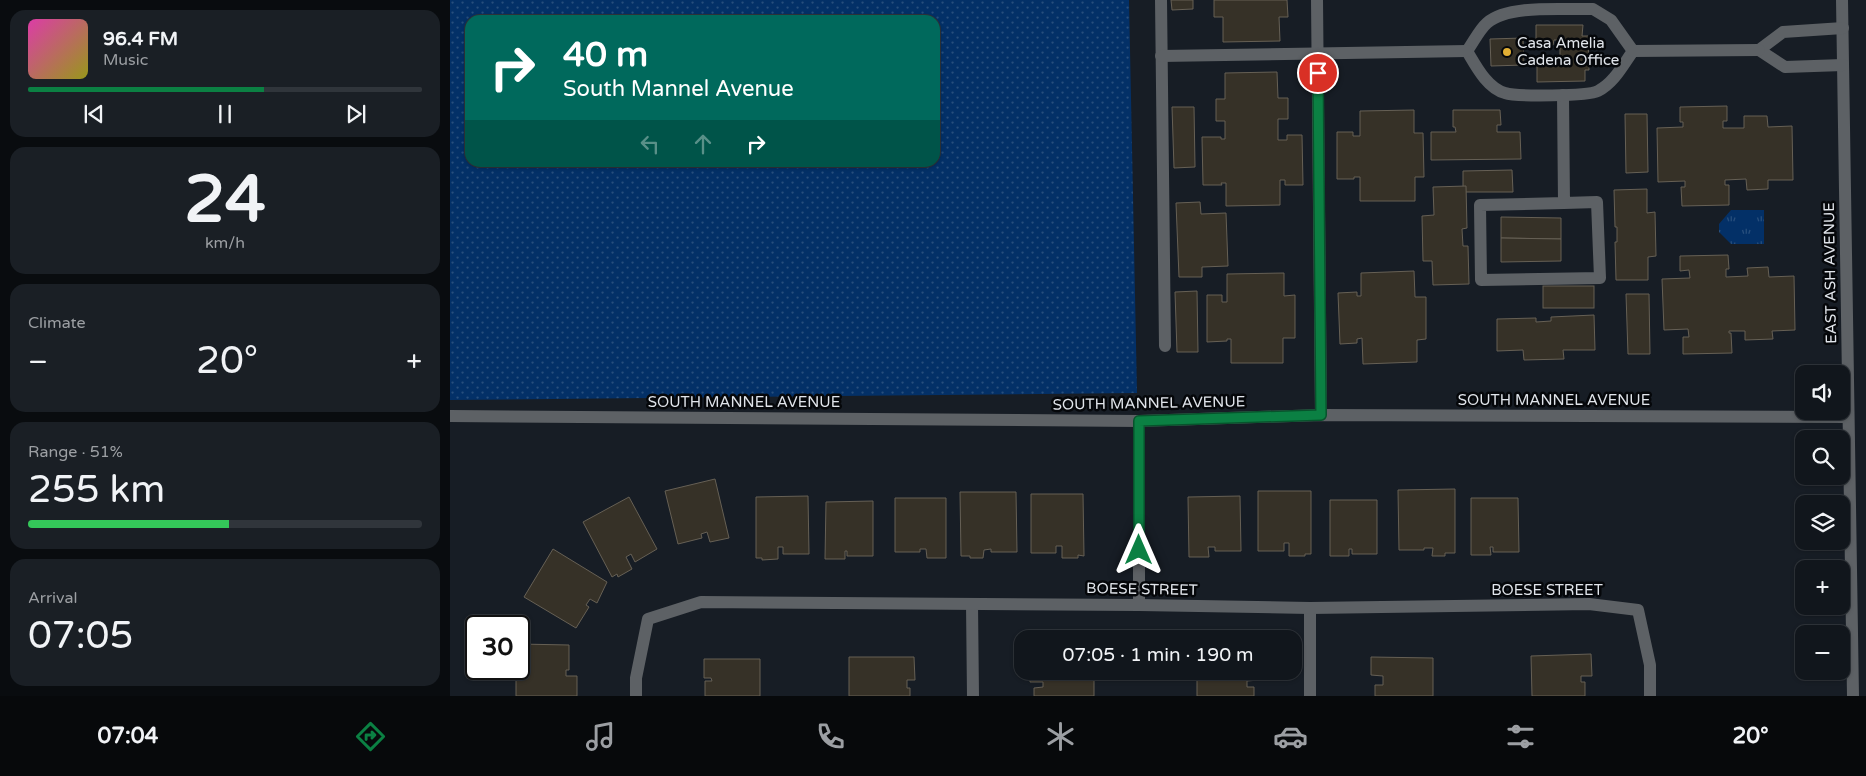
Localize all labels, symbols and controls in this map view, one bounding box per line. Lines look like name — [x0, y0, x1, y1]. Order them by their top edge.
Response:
text: 96.4 FM — [103, 28, 178, 50]
text: 40 m — [563, 34, 648, 76]
place label: Casa Amelia Cadena Office — [1517, 34, 1619, 69]
icon: right — [480, 35, 545, 100]
marker: Casa Amelia Cadena Office — [1501, 46, 1513, 58]
text: Music — [103, 50, 148, 70]
pin — [1297, 52, 1339, 94]
icon: arrive — [1304, 59, 1332, 87]
text: South Mannel Avenue — [563, 76, 794, 102]
icon: previous — [80, 100, 108, 128]
icon: pause — [211, 100, 239, 128]
icon: next — [342, 100, 370, 128]
icon: left — [636, 130, 664, 158]
icon: ahead — [689, 130, 717, 158]
icon: right — [742, 130, 770, 158]
text: 24 — [184, 161, 266, 240]
street label: EAST ASH AVENUE — [1820, 202, 1840, 344]
text: km/h — [205, 233, 245, 253]
text: Climate — [28, 313, 86, 333]
text: 20° — [196, 338, 258, 384]
text: − — [28, 345, 48, 379]
text: + — [406, 345, 422, 379]
map controls — [1795, 365, 1850, 680]
button: sound — [1795, 365, 1850, 420]
street label: SOUTH MANNEL AVENUE — [1458, 391, 1650, 409]
street label: SOUTH MANNEL AVENUE — [1053, 392, 1245, 414]
street label: SOUTH MANNEL AVENUE — [648, 393, 840, 411]
button: search — [1795, 430, 1850, 485]
text: Range · 51% — [28, 442, 123, 462]
text: 255 km — [28, 467, 165, 513]
button: layers — [1795, 495, 1850, 550]
position arrow — [1112, 523, 1164, 575]
button: + — [1795, 560, 1850, 615]
street label: BOESE STREET — [1086, 579, 1198, 599]
street label: BOESE STREET — [1491, 581, 1603, 599]
text: Arrival — [28, 588, 77, 608]
text: 07:05 — [28, 613, 133, 659]
speed limit sign: 30 — [465, 615, 530, 680]
button: − — [1795, 625, 1850, 680]
text: 07:05 · 1 min · 190 m — [1062, 644, 1254, 666]
icon: directions — [353, 719, 388, 754]
icon: music — [583, 719, 618, 754]
icon: phone — [813, 719, 848, 754]
icon: climate — [1043, 719, 1078, 754]
icon: car — [1273, 719, 1308, 754]
icon: filters — [1503, 719, 1538, 754]
text: 07:04 — [97, 723, 158, 749]
text: 20° — [1733, 723, 1769, 749]

